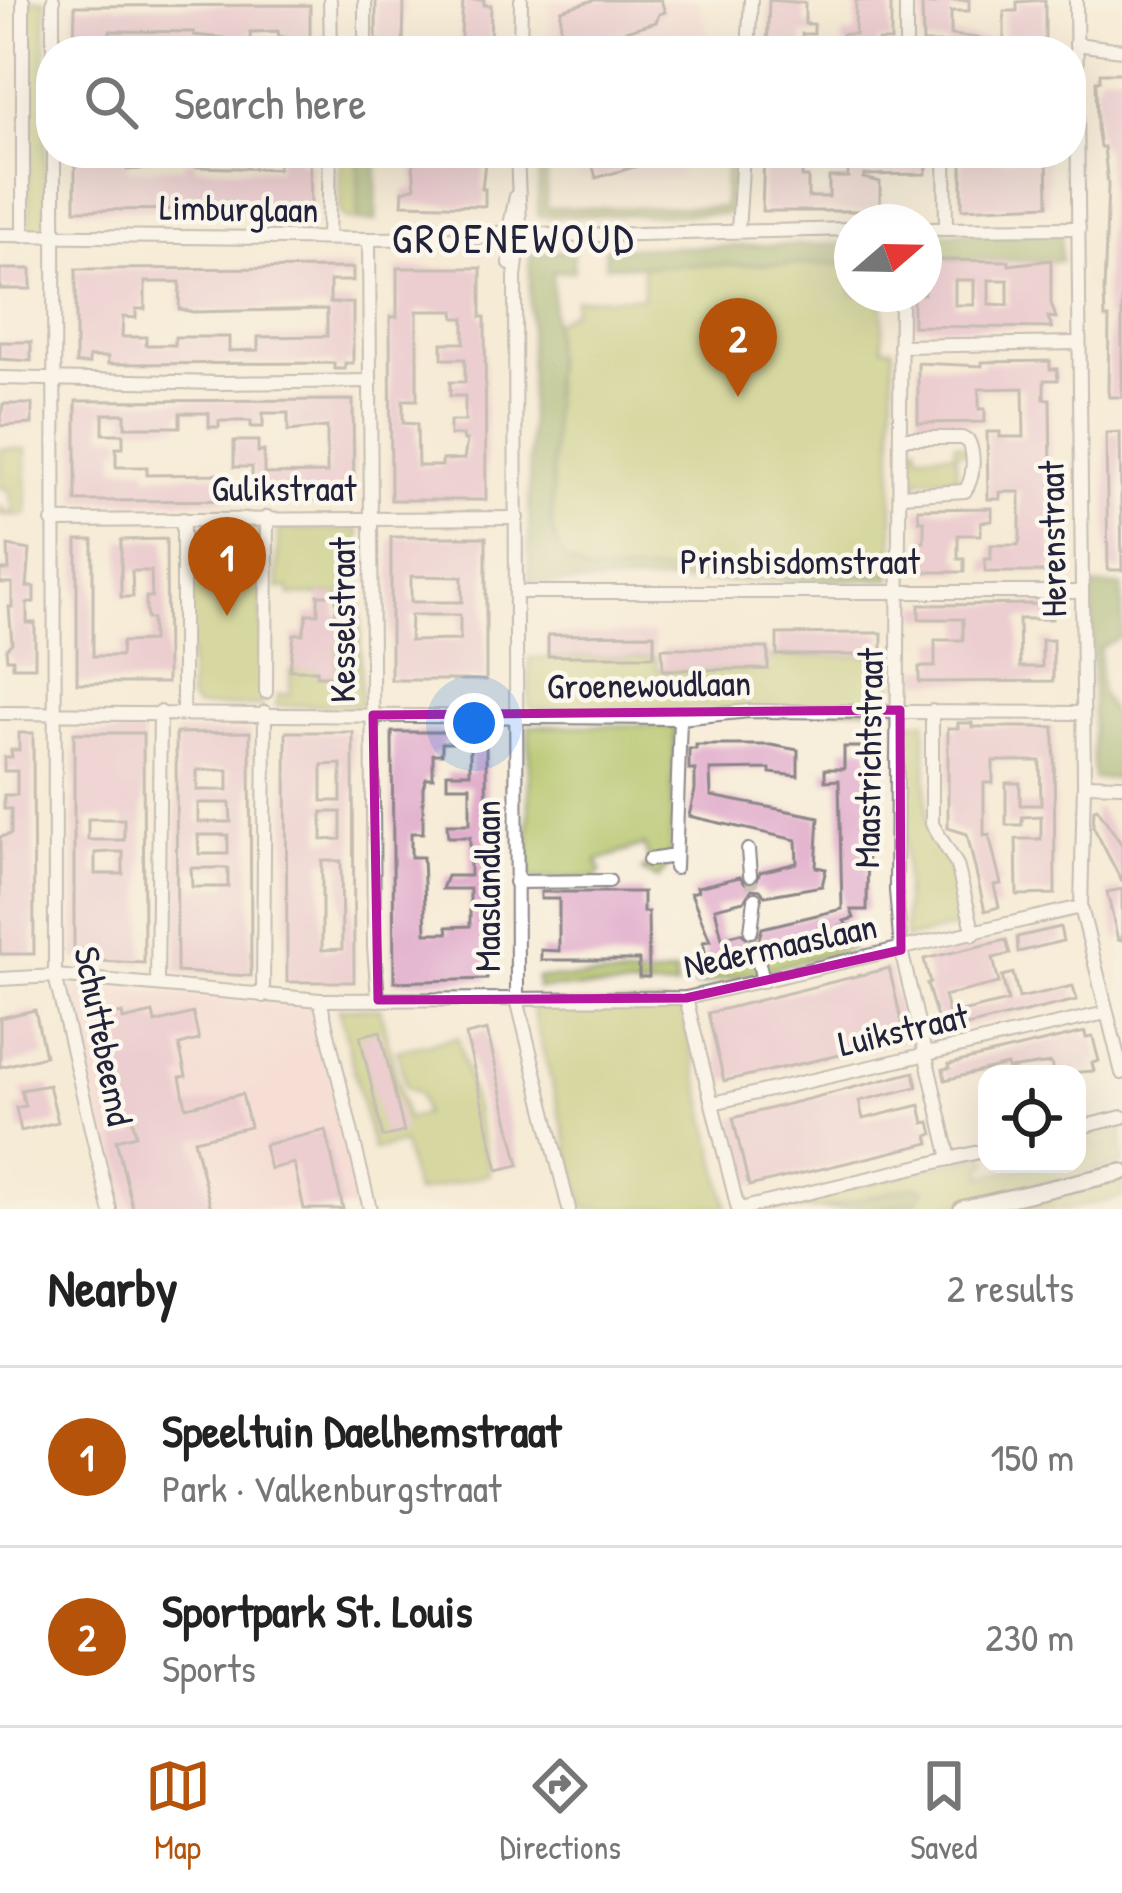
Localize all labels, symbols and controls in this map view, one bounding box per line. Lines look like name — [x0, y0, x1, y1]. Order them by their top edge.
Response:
search box — [36, 36, 1086, 168]
icon: search — [78, 69, 144, 135]
text: Search here — [174, 72, 366, 133]
street label: Limburglaan — [159, 182, 319, 233]
north arrow — [834, 204, 942, 312]
district label: GROENEWOUD — [392, 209, 636, 266]
pin: 2 — [699, 298, 777, 397]
street label: Herenstraat — [1026, 460, 1077, 618]
street label: Gulikstraat — [212, 463, 357, 512]
pin: 1 — [188, 517, 266, 616]
street label: Prinsbisdomstraat — [680, 536, 921, 585]
street label: Kesselstraat — [317, 537, 366, 703]
street label: Maastrichtstraat — [841, 647, 894, 868]
street label: Groenewoudlaan — [546, 657, 752, 710]
your location — [444, 693, 504, 753]
street label: Maaslandlaan — [462, 800, 511, 972]
street label: Nedermaaslaan — [679, 900, 881, 989]
street label: Schuttebeemd — [63, 942, 146, 1129]
street label: Luikstraat — [833, 990, 973, 1067]
map controls — [978, 1065, 1086, 1173]
button: locate — [978, 1065, 1086, 1173]
text: Nearby — [48, 1253, 178, 1322]
text: 2 results — [947, 1261, 1074, 1314]
text: Speeltuin Daelhemstraat — [162, 1400, 561, 1461]
text: 1 — [80, 1430, 94, 1483]
text: 150 m — [990, 1430, 1074, 1483]
text: Park · Valkenburgstraat — [162, 1461, 501, 1514]
text: Sportpark St. Louis — [162, 1580, 473, 1641]
text: 2 — [78, 1610, 96, 1663]
text: 230 m — [985, 1610, 1074, 1663]
text: Sports — [162, 1641, 256, 1694]
tab: Map — [145, 1753, 211, 1869]
tab: Directions — [500, 1753, 621, 1869]
tab: Saved — [910, 1753, 977, 1869]

